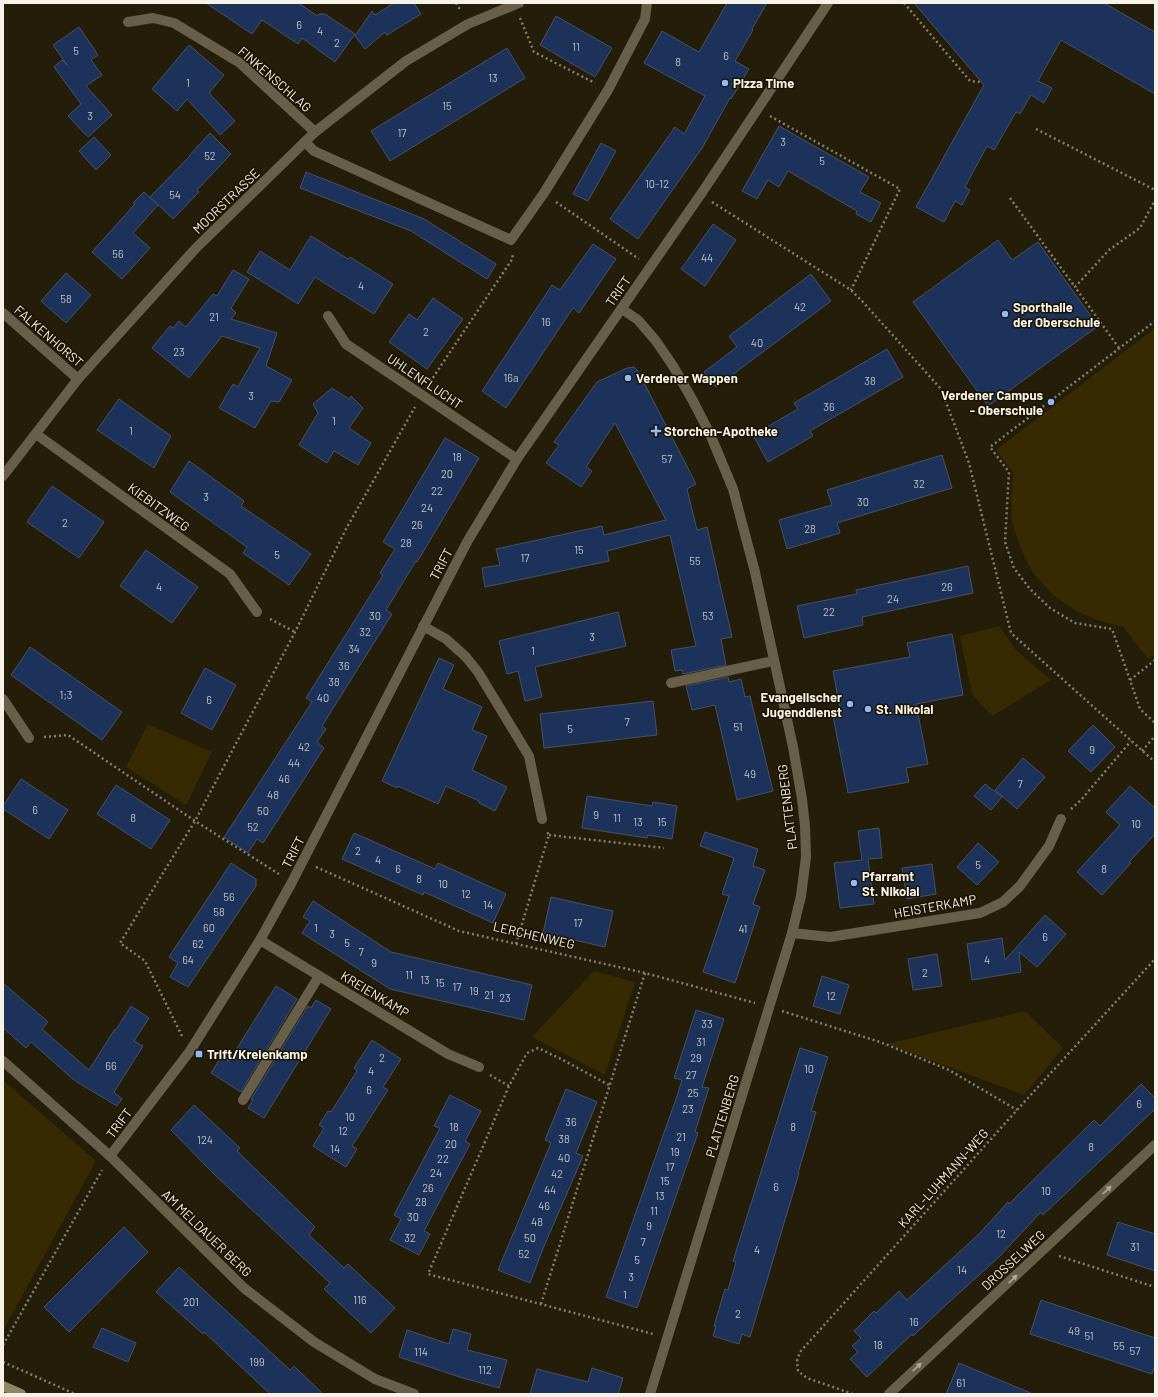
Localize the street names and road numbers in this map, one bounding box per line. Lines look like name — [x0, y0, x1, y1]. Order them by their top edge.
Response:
street label: FINKENSCHLAG — [235, 43, 315, 115]
street label: MOORSTRASSE — [189, 165, 263, 237]
street label: TRIFT — [602, 273, 634, 309]
street label: FALKENHORST — [11, 302, 87, 370]
street label: UHLENFLUCHT — [384, 350, 466, 412]
street label: KIEBITZWEG — [125, 479, 193, 535]
street label: TRIFT — [426, 545, 456, 583]
street label: PLATTENBERG — [774, 763, 800, 851]
street label: TRIFT — [278, 833, 308, 871]
street label: HEISTERKAMP — [893, 891, 978, 921]
street label: LERCHENWEG — [492, 918, 576, 952]
street label: KREIENKAMP — [338, 967, 412, 1021]
street label: PLATTENBERG — [702, 1073, 742, 1159]
street label: TRIFT — [103, 1105, 135, 1141]
street label: KARL-LUHMANN-WEG — [894, 1125, 992, 1231]
street label: AM MELDAUER BERG — [159, 1186, 255, 1280]
street label: DROSSELWEG — [978, 1226, 1048, 1294]

